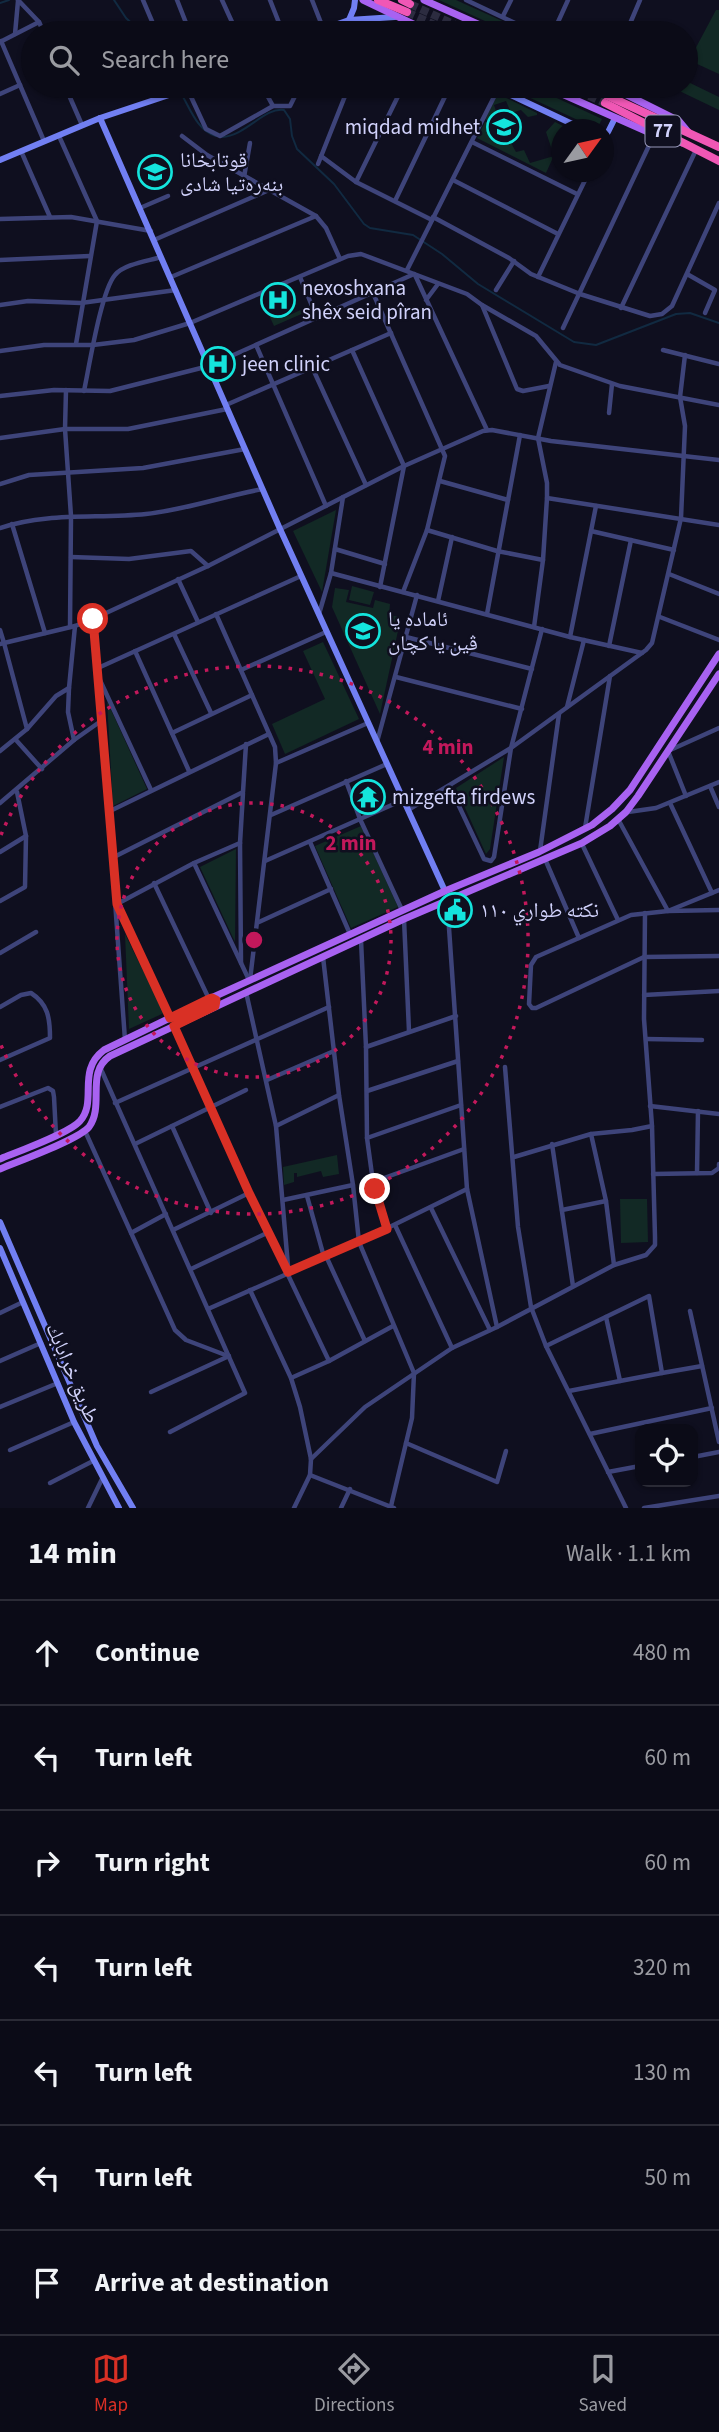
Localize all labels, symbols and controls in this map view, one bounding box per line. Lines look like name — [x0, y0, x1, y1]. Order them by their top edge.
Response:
search box — [21, 21, 698, 98]
icon: search — [45, 41, 83, 79]
text: Search here — [101, 41, 229, 78]
school or university icon: miqdad midhet — [485, 108, 523, 146]
place label: miqdad midhet — [345, 112, 480, 142]
road number: 77 — [646, 116, 680, 146]
north arrow — [551, 119, 614, 182]
place label: قوتابخانا بنەرەتیا شادی — [180, 145, 283, 199]
school or university icon: قوتابخانا بنەرەتیا شادی — [136, 153, 174, 191]
place label: nexoshxana shêx seid pîran — [302, 273, 432, 327]
hospital icon: nexoshxana shêx seid pîran — [259, 281, 297, 319]
hospital icon: jeen clinic — [199, 345, 237, 383]
place label: jeen clinic — [241, 349, 330, 379]
route start — [77, 603, 108, 634]
place label: ئاماده یا ڤین یا کچان — [388, 604, 478, 658]
school or university icon: ئاماده یا ڤین یا کچان — [344, 612, 382, 650]
text: 4 min — [422, 732, 474, 762]
temple icon: mizgefta firdews — [349, 778, 387, 816]
place label: mizgefta firdews — [392, 782, 535, 812]
text: 2 min — [325, 828, 377, 858]
public building icon: نكته طواري ١١٠ — [436, 891, 474, 929]
place label: نكته طواري ١١٠ — [480, 895, 599, 926]
centre of rings — [242, 928, 266, 952]
route end — [359, 1173, 390, 1204]
street label: طريق خرابابك — [38, 1318, 108, 1428]
map controls — [635, 1424, 698, 1487]
button: locate — [635, 1424, 698, 1487]
text: 14 min — [28, 1532, 117, 1575]
text: Walk · 1.1 km — [566, 1537, 691, 1570]
icon: ahead — [28, 1634, 66, 1672]
text: Continue — [95, 1634, 200, 1671]
text: 480 m — [633, 1636, 691, 1669]
icon: left — [28, 1739, 66, 1777]
text: Turn left — [95, 1739, 192, 1776]
text: 60 m — [644, 1741, 691, 1774]
icon: right — [28, 1844, 66, 1882]
text: Turn right — [95, 1844, 210, 1881]
text: 60 m — [644, 1846, 691, 1879]
icon: left — [28, 1949, 66, 1987]
text: Turn left — [95, 1949, 192, 1986]
text: 320 m — [633, 1951, 691, 1984]
icon: left — [28, 2054, 66, 2092]
text: Turn left — [95, 2054, 192, 2091]
text: 130 m — [633, 2056, 691, 2089]
icon: left — [28, 2159, 66, 2197]
text: Turn left — [95, 2159, 192, 2196]
text: 50 m — [644, 2161, 691, 2194]
icon: arrive — [28, 2264, 66, 2302]
text: Arrive at destination — [95, 2264, 329, 2301]
tab: Map — [92, 2350, 130, 2419]
tab: Directions — [314, 2350, 394, 2419]
tab: Saved — [578, 2350, 627, 2419]

